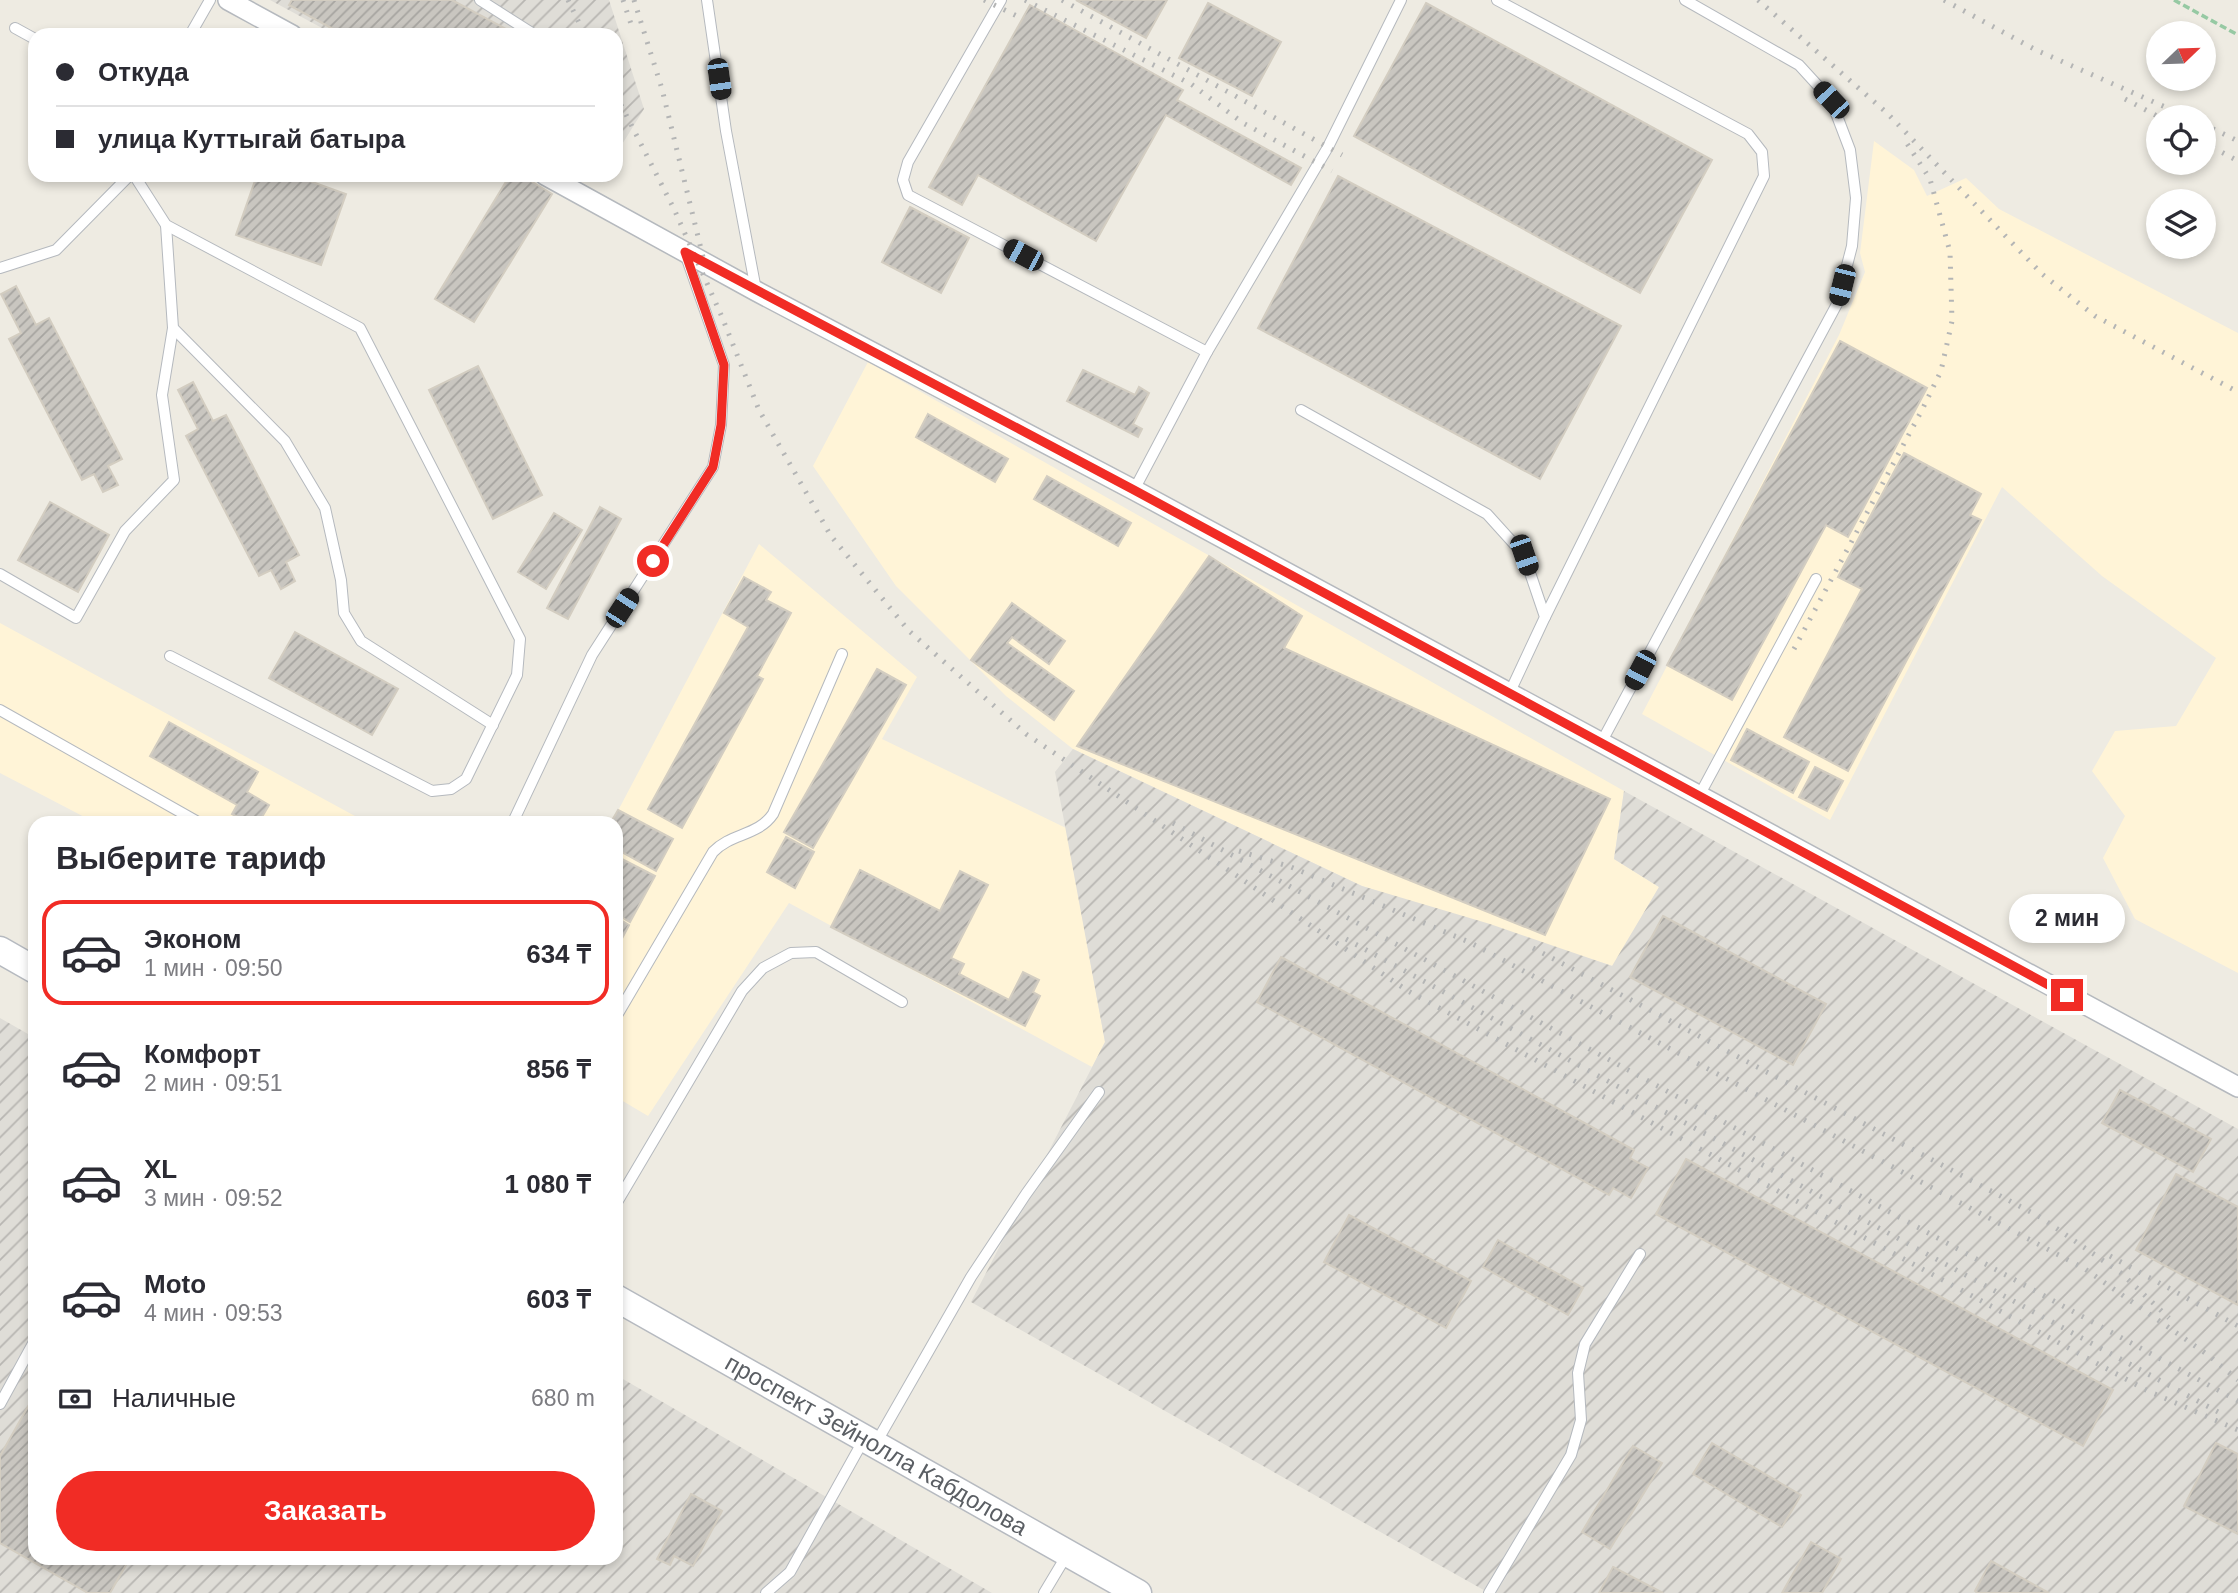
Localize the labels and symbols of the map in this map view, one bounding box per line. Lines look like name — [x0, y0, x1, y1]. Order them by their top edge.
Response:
north arrow — [2146, 21, 2216, 91]
car — [706, 57, 733, 101]
car — [1809, 77, 1854, 123]
car — [1000, 236, 1047, 274]
car — [1827, 262, 1858, 308]
car — [1508, 532, 1541, 578]
route start — [637, 545, 669, 577]
car — [602, 585, 643, 631]
car — [1621, 647, 1660, 693]
callout: 2 мин — [2009, 894, 2125, 942]
route end — [2051, 979, 2083, 1011]
street label: проспект Зейнолла Кабдолова — [721, 1349, 1033, 1541]

